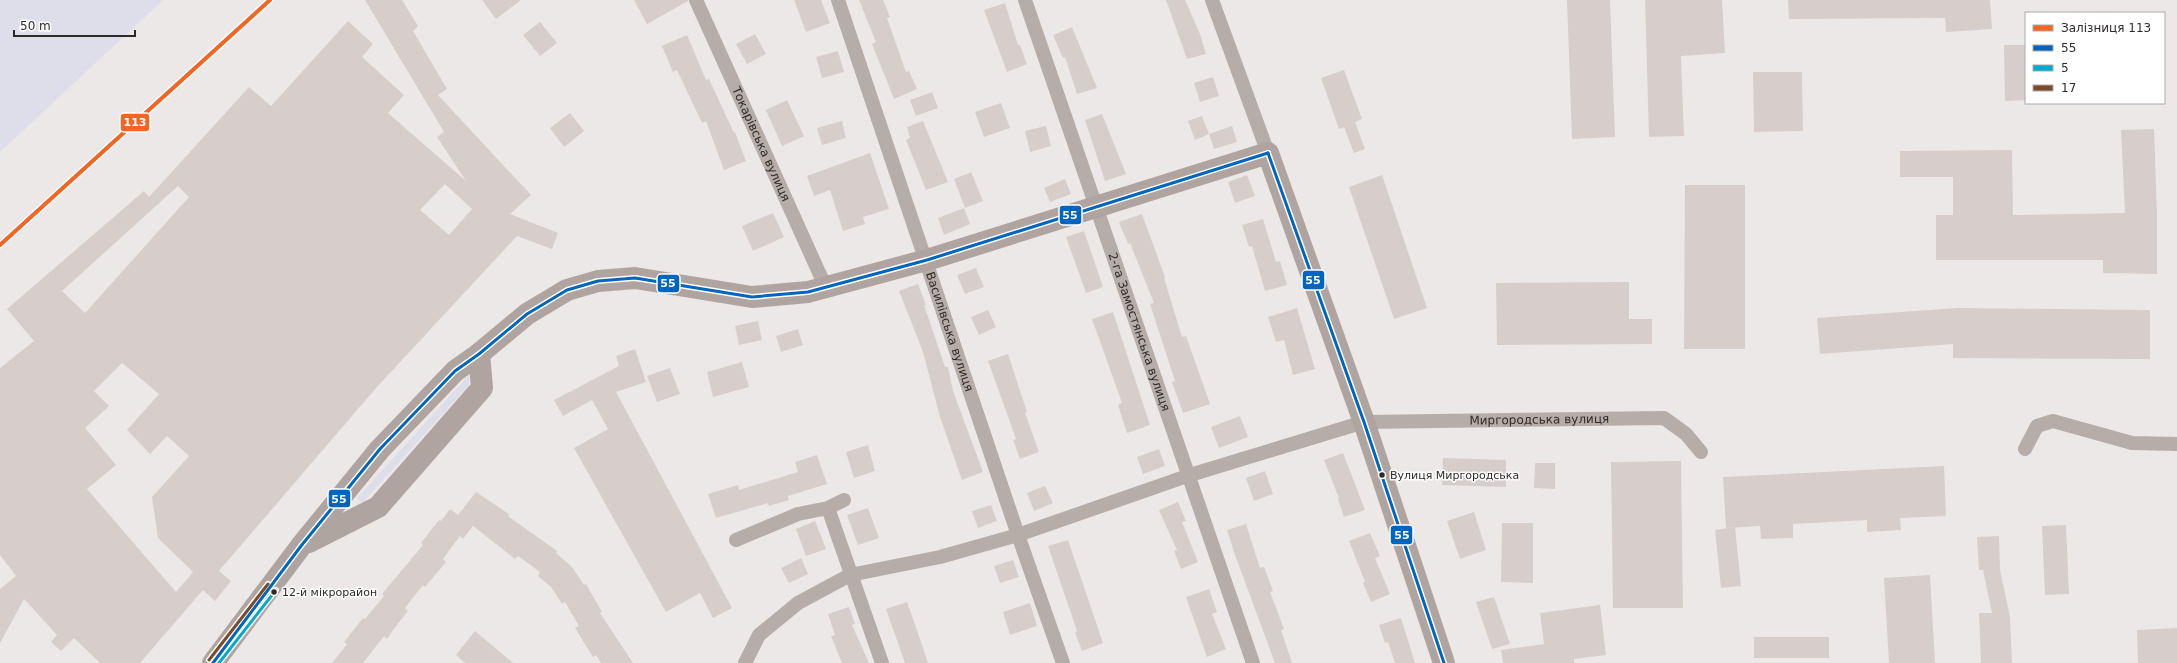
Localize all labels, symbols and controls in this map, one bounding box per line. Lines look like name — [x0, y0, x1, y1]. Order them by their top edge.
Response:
scale bar — [14, 12, 135, 38]
legend — [2025, 12, 2165, 104]
text: 50 m — [20, 19, 51, 33]
text: Залізниця 113 — [2061, 21, 2151, 35]
text: 55 — [2061, 41, 2076, 55]
text: 5 — [2061, 61, 2069, 75]
text: 17 — [2061, 81, 2076, 95]
street label: Токарівська вулиця — [729, 83, 793, 204]
line badge: 113 — [120, 113, 150, 132]
text: 113 — [124, 116, 146, 129]
line badge: 55 — [1059, 205, 1082, 225]
text: 55 — [1062, 209, 1078, 222]
street label: 2-га Замостянська вулиця — [1105, 251, 1173, 413]
street label: Василівська вулиця — [923, 270, 976, 393]
line badge: 55 — [1302, 270, 1325, 290]
line badge: 55 — [657, 274, 680, 293]
text: 55 — [1305, 274, 1321, 287]
text: 55 — [660, 277, 676, 290]
street label: Миргородська вулиця — [1469, 412, 1609, 428]
place label: Вулиця Миргородська — [1390, 469, 1519, 482]
marker: Вулиця Миргородська — [1377, 470, 1387, 480]
line badge: 55 — [328, 489, 351, 508]
text: 55 — [331, 493, 347, 506]
line badge: 55 — [1390, 525, 1413, 545]
text: 55 — [1394, 529, 1410, 542]
place label: 12-й мікрорайон — [282, 586, 377, 599]
marker: 12-й мікрорайон — [269, 587, 279, 597]

